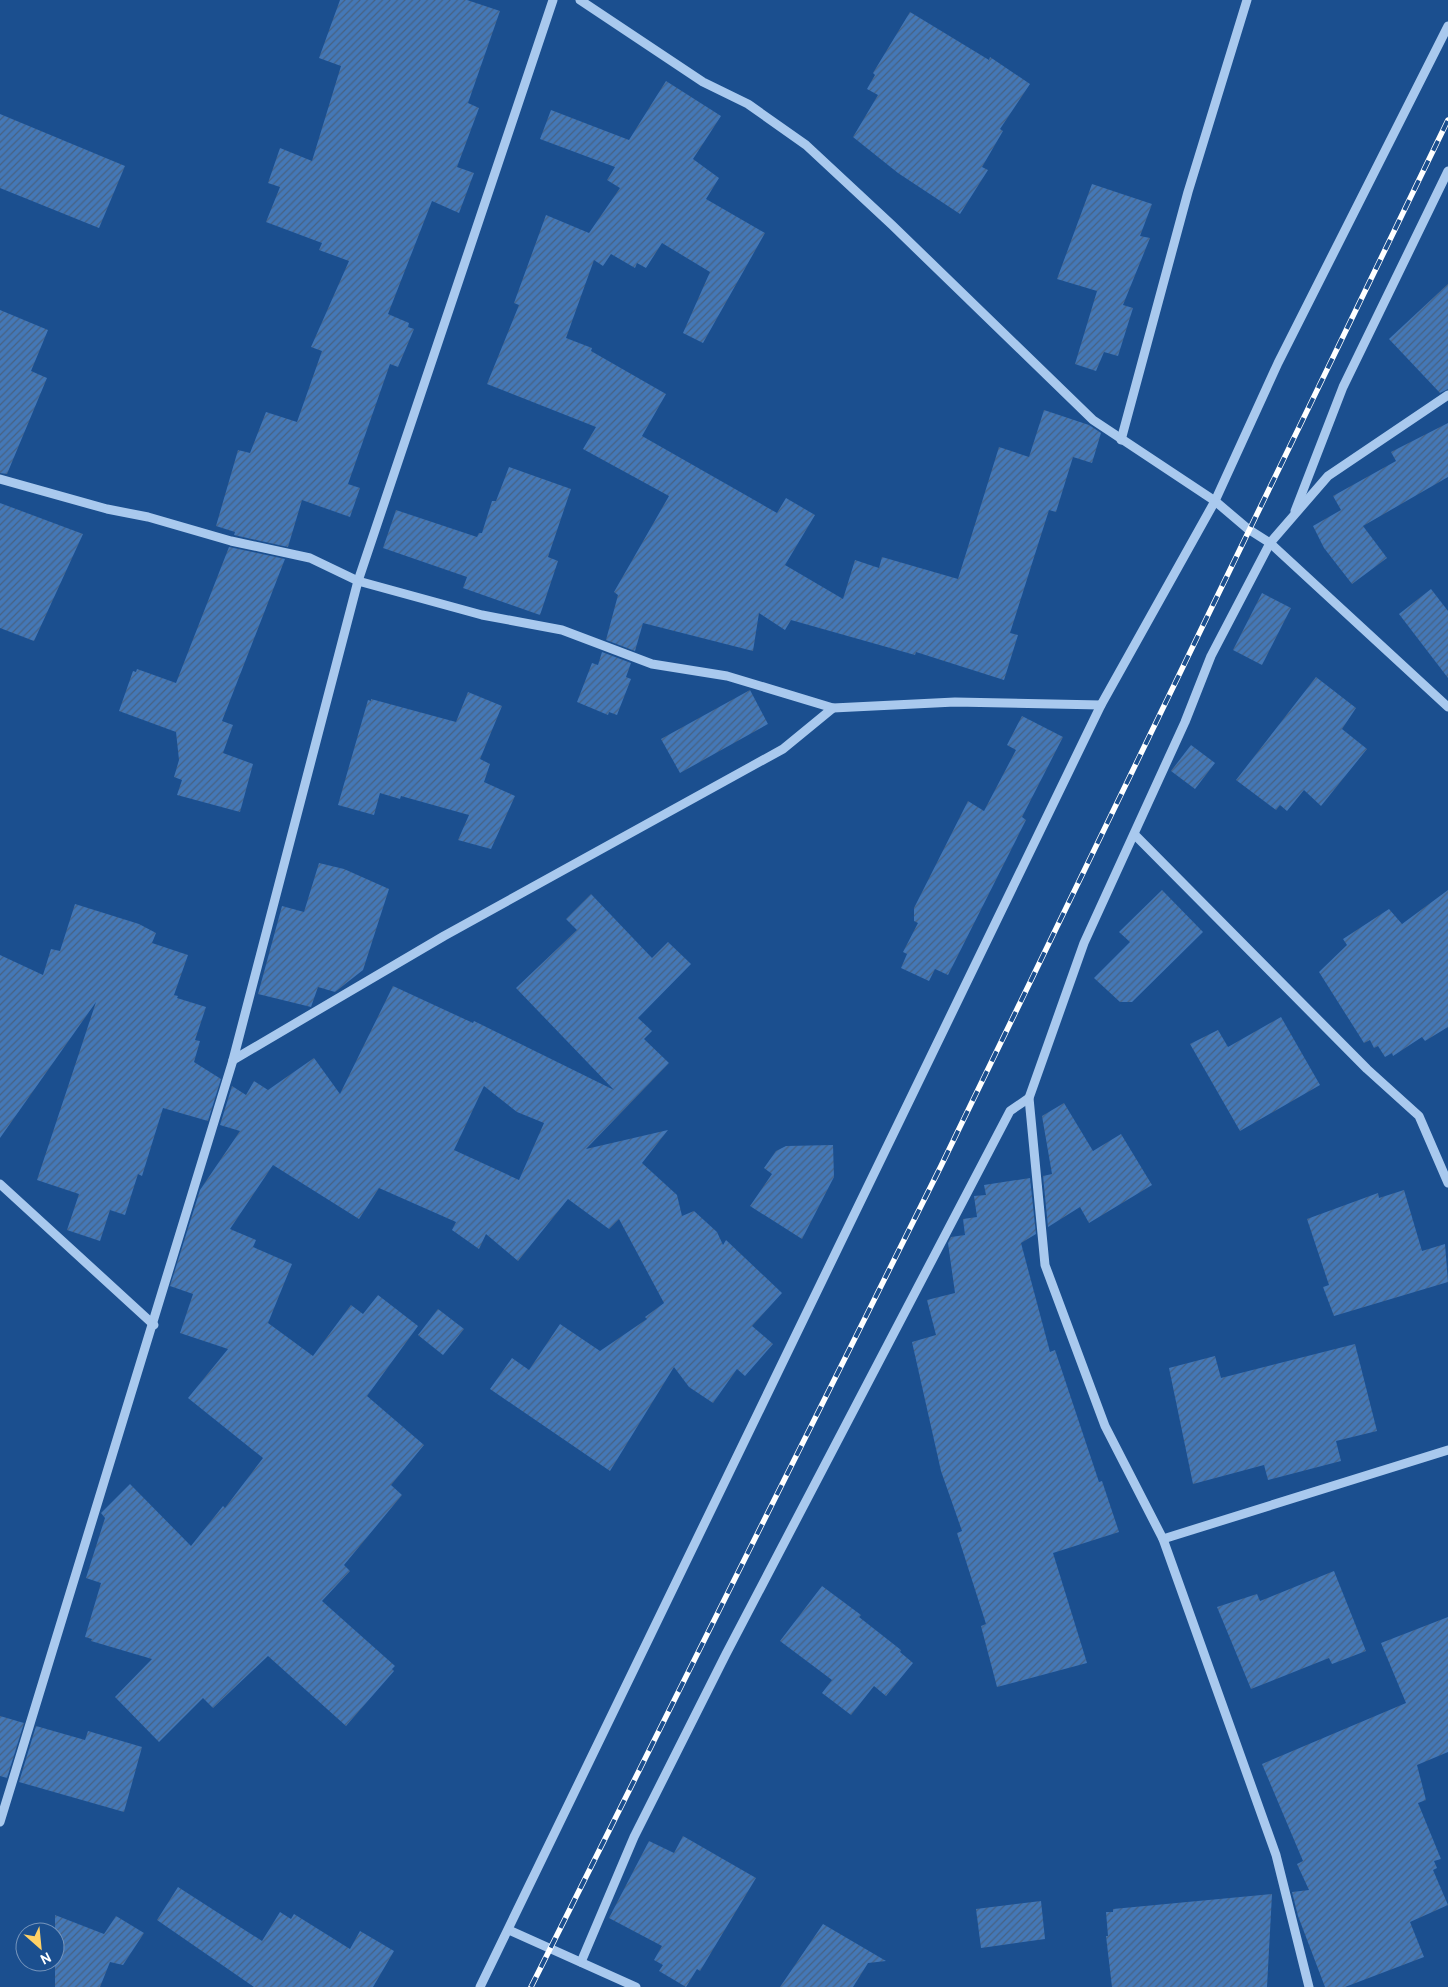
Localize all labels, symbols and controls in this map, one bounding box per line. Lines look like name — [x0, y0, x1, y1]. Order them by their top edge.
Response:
north arrow — [15, 1922, 65, 1972]
text: N — [37, 1947, 54, 1967]

